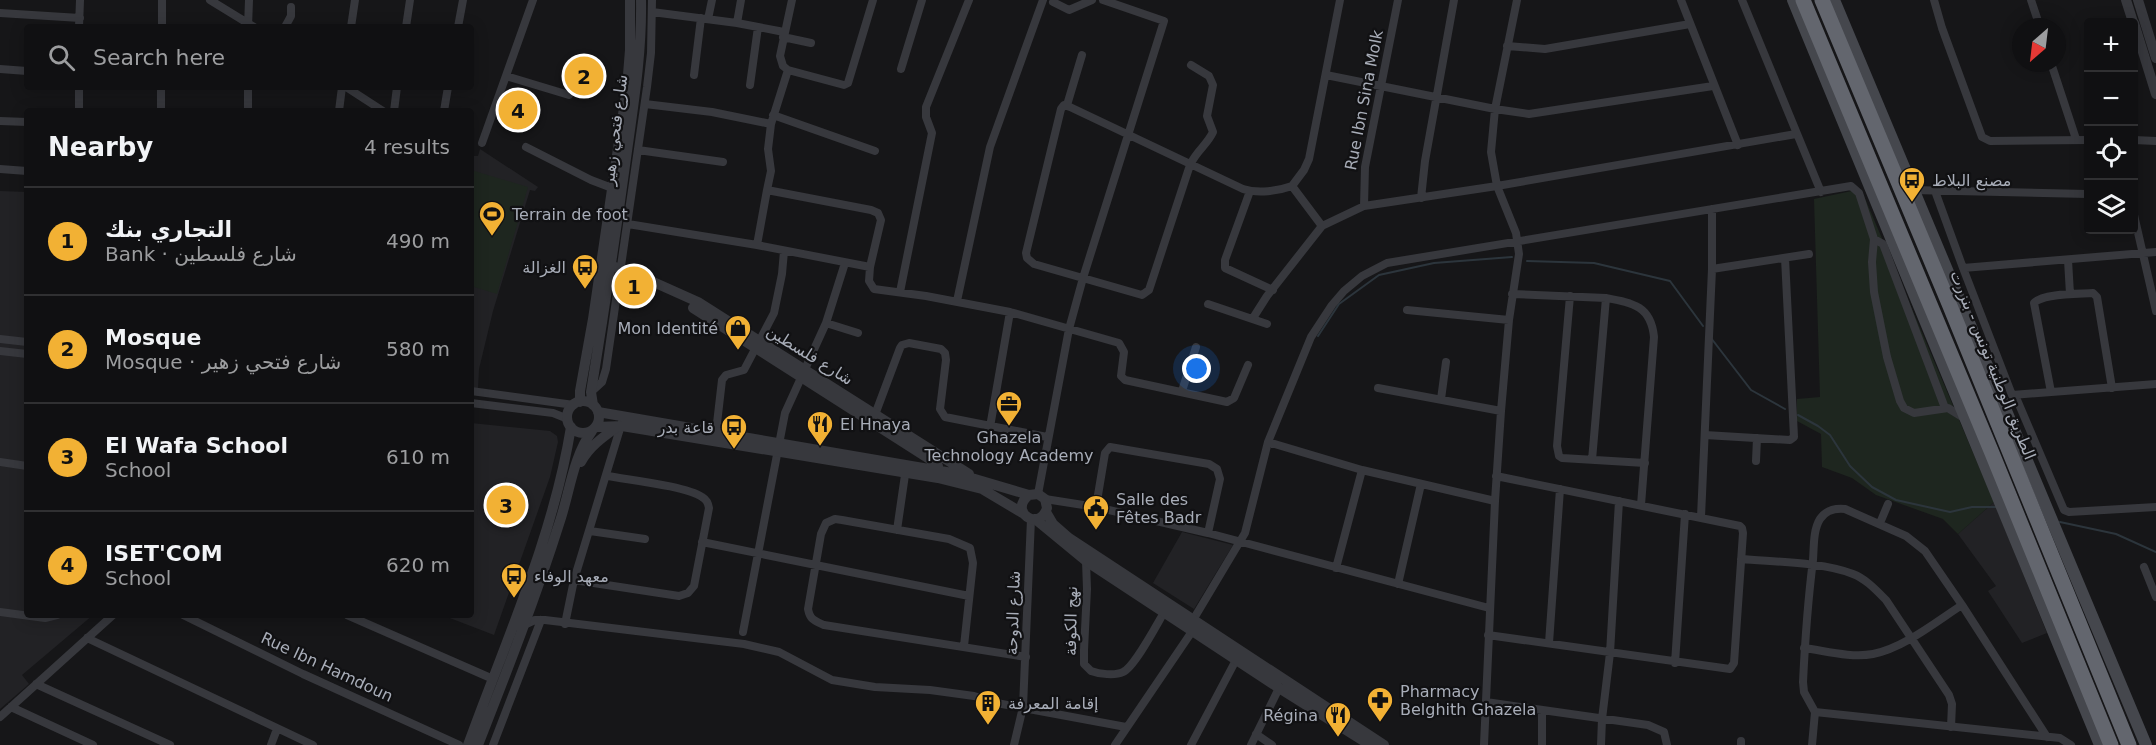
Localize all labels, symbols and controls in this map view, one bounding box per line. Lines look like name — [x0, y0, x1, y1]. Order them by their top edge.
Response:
north arrow — [2012, 18, 2066, 72]
map controls — [2084, 18, 2138, 234]
button: + — [2084, 18, 2138, 72]
search box — [24, 24, 474, 90]
street label: Rue Ibn Sina Molk — [1341, 28, 1387, 172]
icon: search — [45, 41, 78, 74]
text: Search here — [93, 45, 225, 70]
pin: 2 — [564, 54, 604, 98]
button: − — [2084, 72, 2138, 126]
street label: شارع فتحي زهير — [599, 73, 632, 188]
pin: 4 — [498, 88, 538, 132]
button: locate — [2084, 126, 2138, 180]
text: Nearby — [48, 132, 153, 162]
text: 4 results — [364, 135, 450, 159]
bus stop icon: مصنع البلاط — [1897, 165, 1927, 203]
place label: مصنع البلاط — [1932, 171, 2011, 191]
button: layers — [2084, 180, 2138, 234]
sports icon: Terrain de foot — [477, 199, 507, 237]
place label: Terrain de foot — [511, 205, 628, 224]
text: التجاري بنك — [105, 217, 232, 242]
text: 1 — [61, 229, 74, 253]
text: 490 m — [386, 229, 450, 253]
text: Bank · شارع فلسطين — [105, 242, 297, 266]
bus stop icon: الغزالة — [570, 252, 600, 290]
place label: الغزالة — [522, 258, 566, 278]
pin: 1 — [614, 264, 654, 308]
street label: الطريق الوطنية تونس - بنزرت — [1945, 268, 2040, 463]
shop icon: Mon Identité — [723, 313, 753, 351]
place label: Mon Identité — [617, 319, 718, 338]
street label: شارع فلسطين — [763, 321, 857, 390]
text: Mosque — [105, 325, 201, 350]
text: 2 — [61, 337, 74, 361]
text: 580 m — [386, 337, 450, 361]
text: Mosque · شارع فتحي زهير — [105, 350, 341, 374]
your location — [1182, 354, 1211, 383]
office icon: Ghazela Technology Academy — [994, 389, 1024, 427]
restaurant icon: El Hnaya — [805, 409, 835, 447]
bus stop icon: قاعة بدر — [719, 412, 749, 450]
place label: El Hnaya — [840, 415, 911, 434]
place label: قاعة بدر — [657, 418, 714, 438]
place label: Ghazela Technology Academy — [923, 428, 1094, 465]
text: El Wafa School — [105, 433, 288, 458]
text: 3 — [61, 445, 74, 469]
text: 610 m — [386, 445, 450, 469]
text: School — [105, 458, 171, 482]
pin: 3 — [486, 482, 526, 528]
place label: Salle des Fêtes Badr — [1116, 490, 1202, 527]
public building icon: Salle des Fêtes Badr — [1081, 493, 1111, 531]
text: ISET'COM — [105, 541, 223, 566]
text: 4 — [61, 553, 74, 577]
text: 620 m — [386, 553, 450, 577]
bus stop icon: معهد الوفاء — [499, 561, 529, 599]
text: School — [105, 566, 171, 590]
place label: معهد الوفاء — [534, 567, 609, 587]
street label: شارع الدوحة — [1002, 570, 1025, 656]
street label: نهج الكوفة — [1061, 586, 1082, 656]
street label: Rue Ibn Hamdoun — [258, 628, 396, 706]
place label: Pharmacy Belghith Ghazela — [1400, 682, 1536, 719]
pharmacy icon: Pharmacy Belghith Ghazela — [1365, 685, 1395, 723]
building icon: إقامة المعرفة — [973, 688, 1003, 726]
place label: إقامة المعرفة — [1008, 694, 1099, 714]
restaurant icon: Régina — [1323, 700, 1353, 738]
place label: Régina — [1263, 706, 1318, 725]

